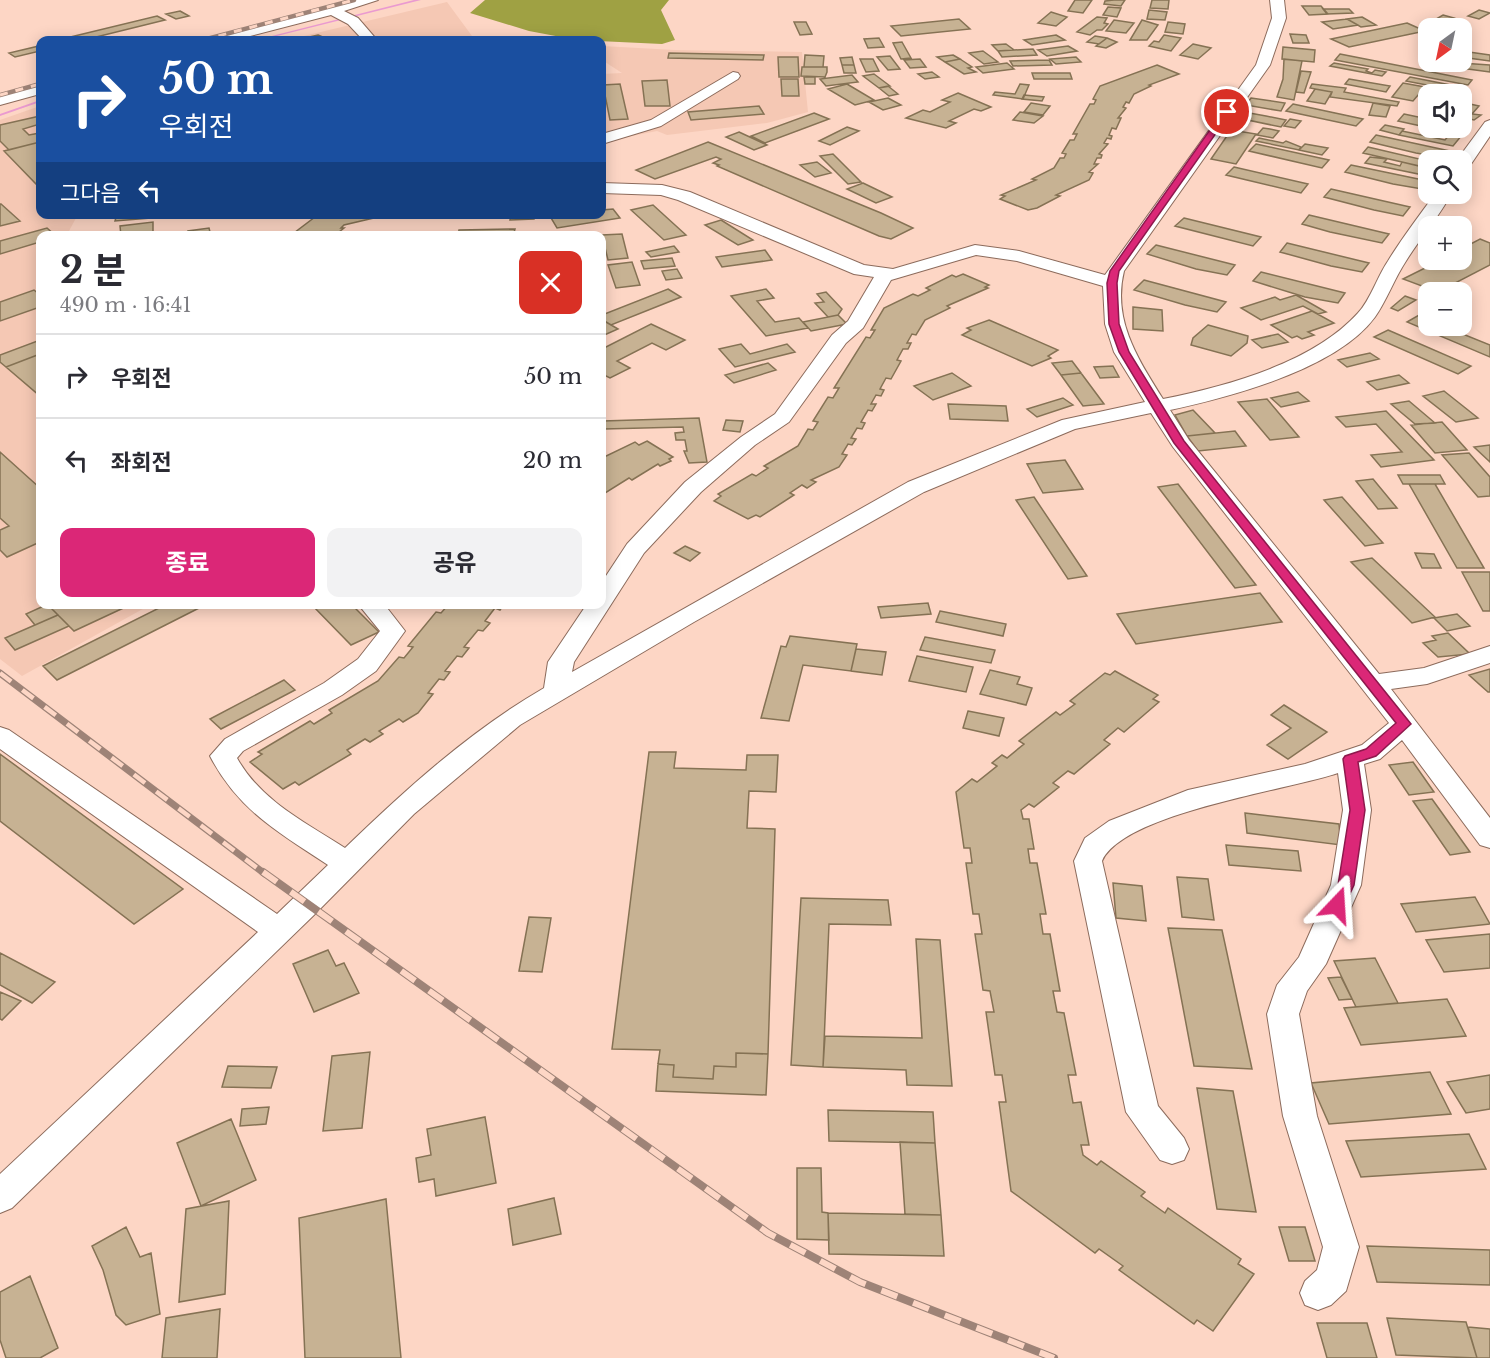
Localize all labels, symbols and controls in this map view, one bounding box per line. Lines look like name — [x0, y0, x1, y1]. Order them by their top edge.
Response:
north arrow — [1418, 18, 1472, 72]
map controls — [1418, 18, 1472, 336]
text: 50 m — [159, 53, 273, 105]
icon: right — [60, 60, 138, 138]
button: sound — [1418, 84, 1472, 138]
pin — [1201, 86, 1252, 137]
icon: arrive — [1210, 95, 1243, 128]
text: 우회전 — [159, 110, 234, 143]
button: search — [1418, 150, 1472, 204]
icon: left — [133, 174, 166, 207]
text: 그다음 — [60, 180, 121, 207]
button: + — [1418, 216, 1472, 270]
text: 2 분 — [60, 248, 126, 293]
button: close — [519, 251, 582, 314]
button: − — [1418, 282, 1472, 336]
text: 490 m · 16:41 — [60, 293, 191, 317]
icon: right — [60, 360, 93, 393]
text: 50 m — [524, 363, 582, 390]
text: 우회전 — [111, 365, 172, 392]
icon: left — [60, 444, 93, 477]
text: 20 m — [523, 447, 582, 474]
text: 좌회전 — [111, 449, 172, 476]
button: 종료 — [60, 528, 315, 597]
button: 공유 — [327, 528, 582, 597]
position arrow — [1305, 873, 1369, 937]

